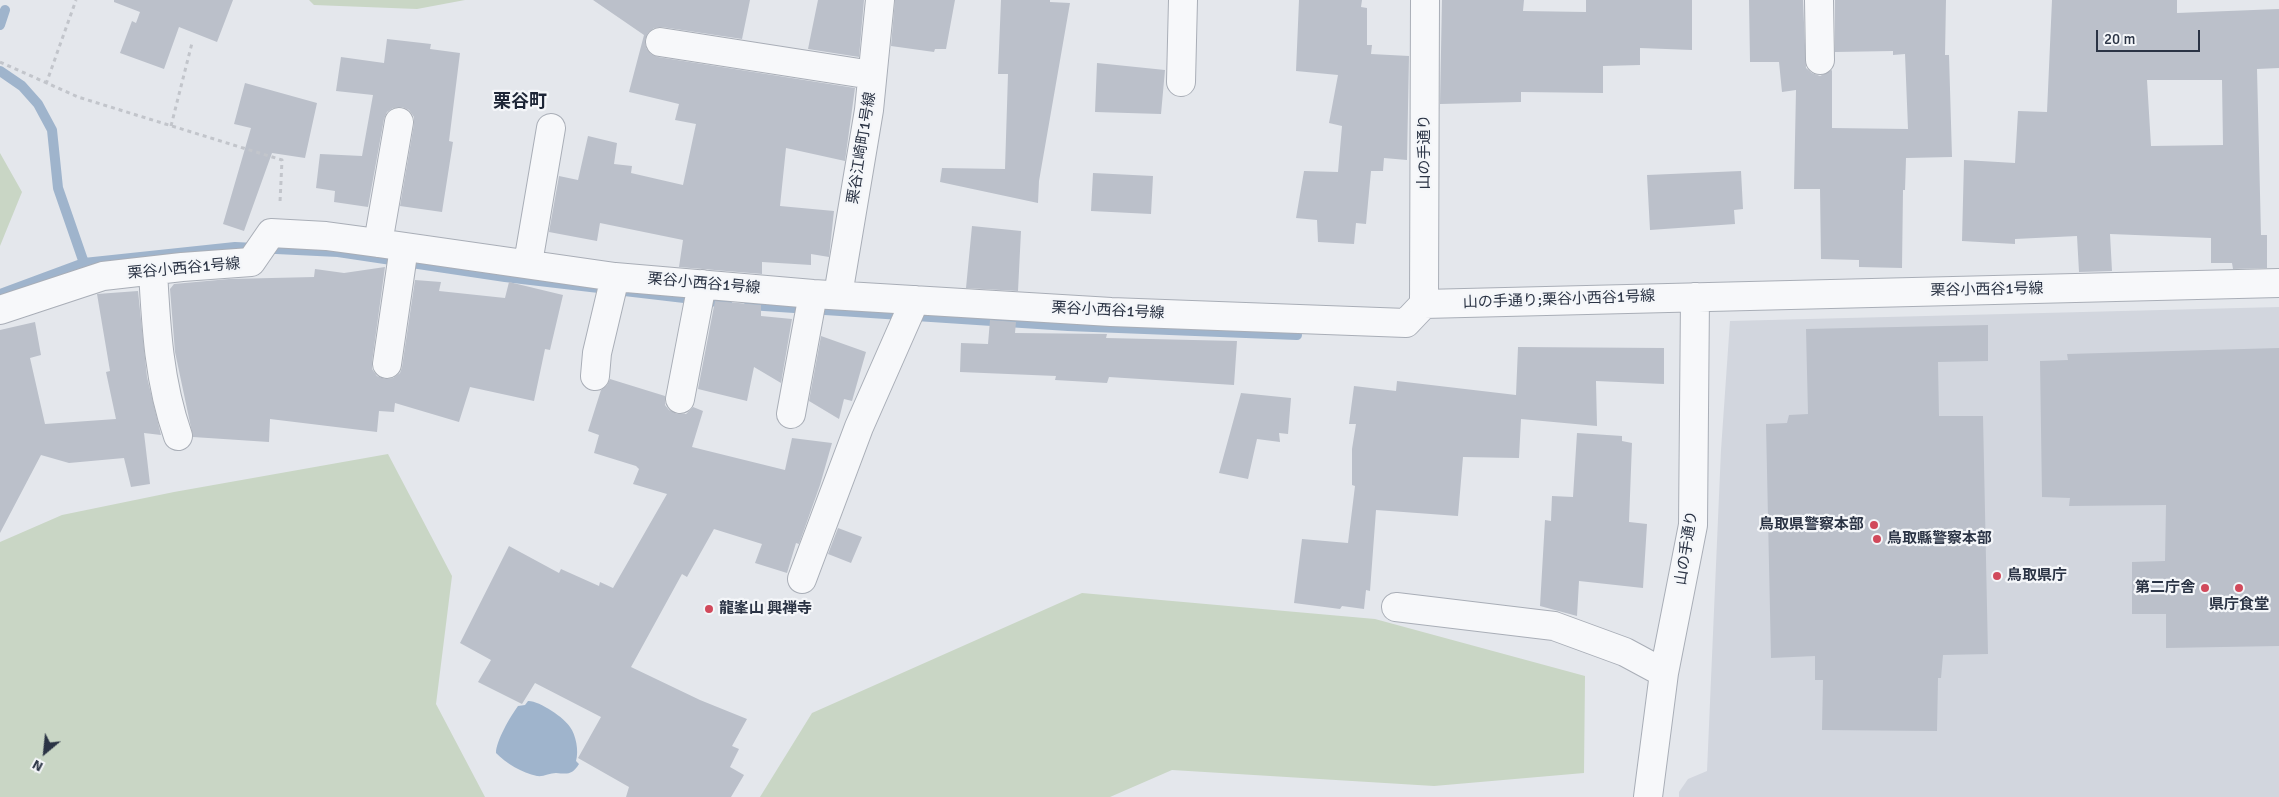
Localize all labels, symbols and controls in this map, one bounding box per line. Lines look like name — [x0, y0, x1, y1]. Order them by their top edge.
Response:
scale bar — [2099, 20, 2203, 52]
text: 20 m — [2104, 30, 2135, 48]
district label: 栗谷町 — [493, 91, 547, 113]
street label: 栗谷江崎町1号線 — [844, 91, 880, 205]
street label: 山の手通り — [1416, 115, 1434, 189]
street label: 栗谷小西谷1号線 — [127, 255, 241, 283]
street label: 栗谷小西谷1号線 — [647, 270, 761, 298]
street label: 栗谷小西谷1号線 — [1930, 280, 2044, 300]
street label: 山の手通り;栗谷小西谷1号線 — [1463, 288, 1655, 312]
street label: 栗谷小西谷1号線 — [1051, 299, 1165, 323]
street label: 山の手通り — [1672, 510, 1702, 586]
place label: 鳥取県警察本部 — [1759, 516, 1864, 534]
marker: 鳥取県警察本部 — [1868, 519, 1880, 531]
place label: 鳥取縣警察本部 — [1887, 530, 1992, 548]
marker: 鳥取縣警察本部 — [1871, 533, 1883, 545]
place label: 鳥取県庁 — [2007, 567, 2067, 585]
marker: 鳥取県庁 — [1991, 570, 2003, 582]
place label: 第二庁舎 — [2135, 579, 2195, 597]
marker: 第二庁舎 — [2199, 582, 2211, 594]
marker: 県庁食堂 — [2233, 582, 2245, 594]
place label: 県庁食堂 — [2209, 596, 2269, 614]
place label: 龍峯山 興禅寺 — [719, 600, 812, 618]
marker: 龍峯山 興禅寺 — [703, 603, 715, 615]
north arrow — [20, 727, 70, 777]
text: N — [29, 756, 46, 775]

